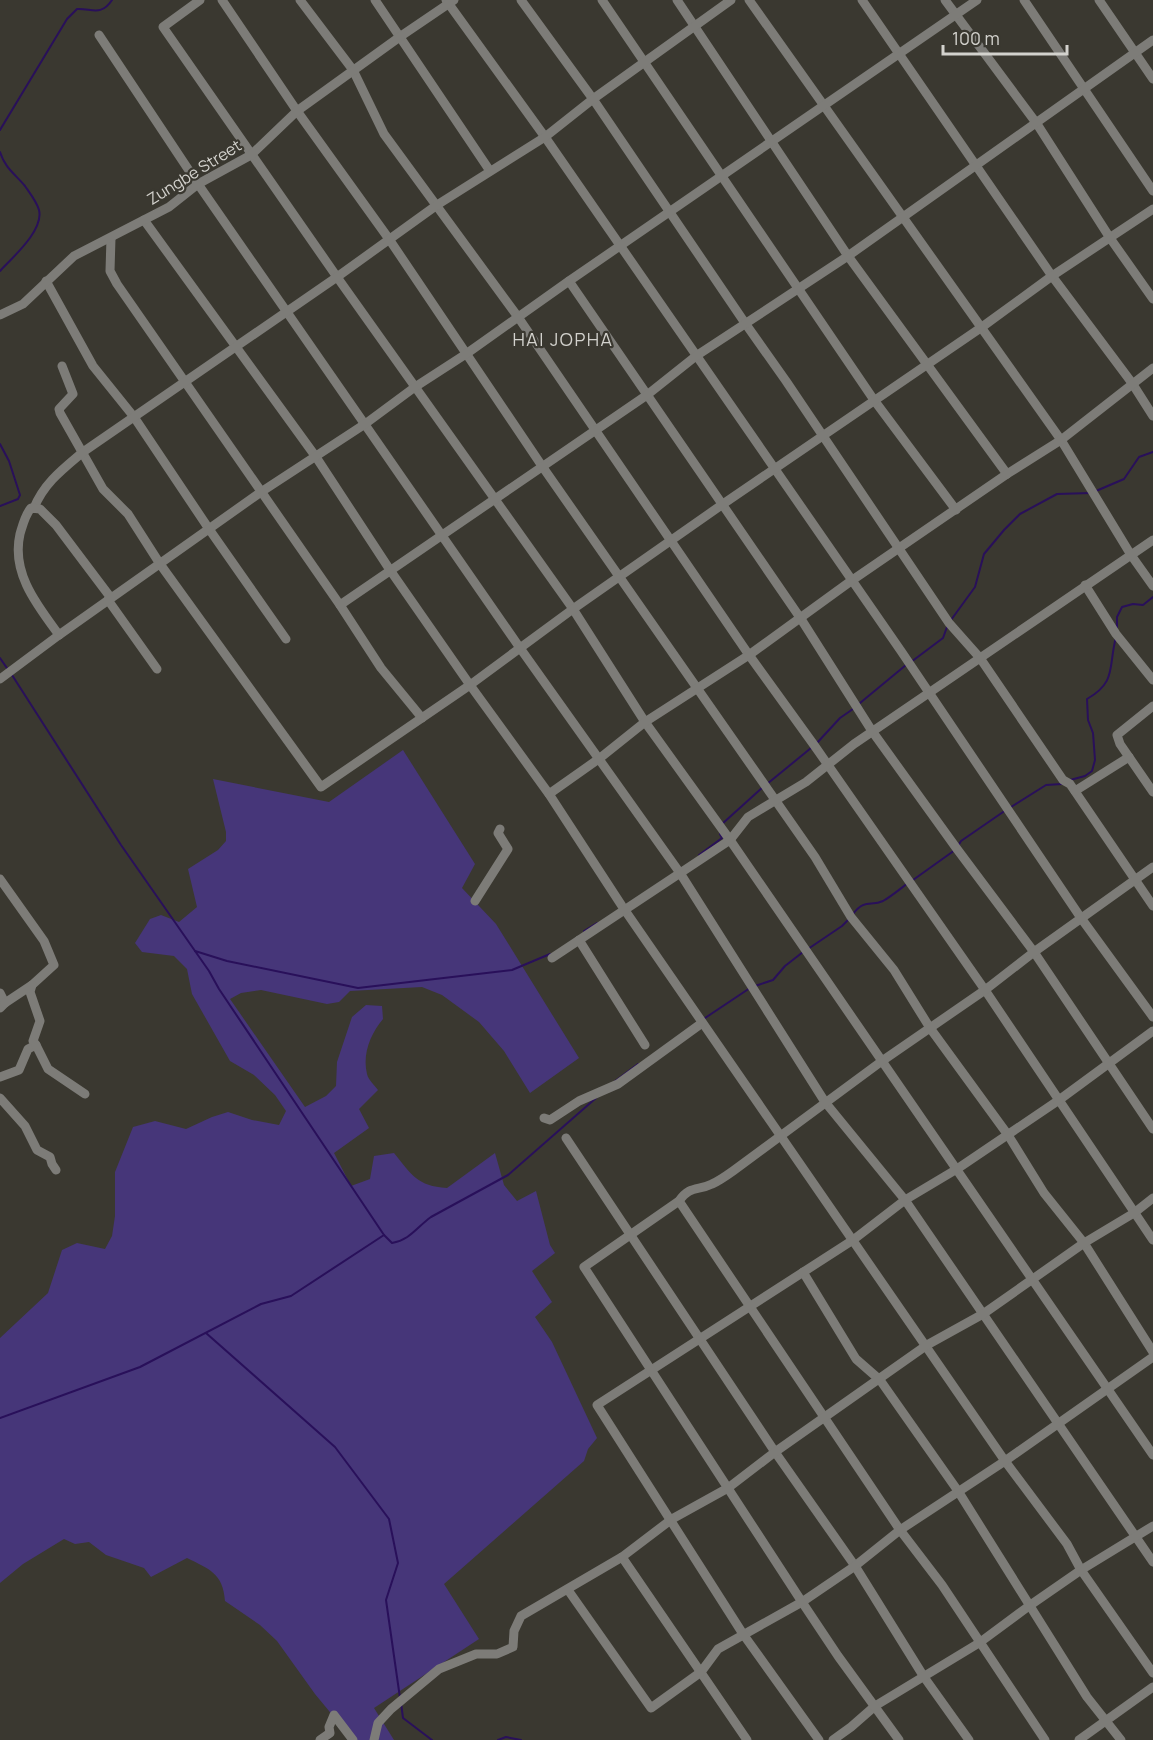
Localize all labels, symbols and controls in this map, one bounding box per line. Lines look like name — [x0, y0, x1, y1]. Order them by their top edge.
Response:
scale bar — [943, 18, 1068, 56]
text: 100 m — [952, 26, 1000, 50]
street label: Zungbe Street — [143, 134, 245, 210]
district label: HAI JOPHA — [513, 327, 614, 351]

